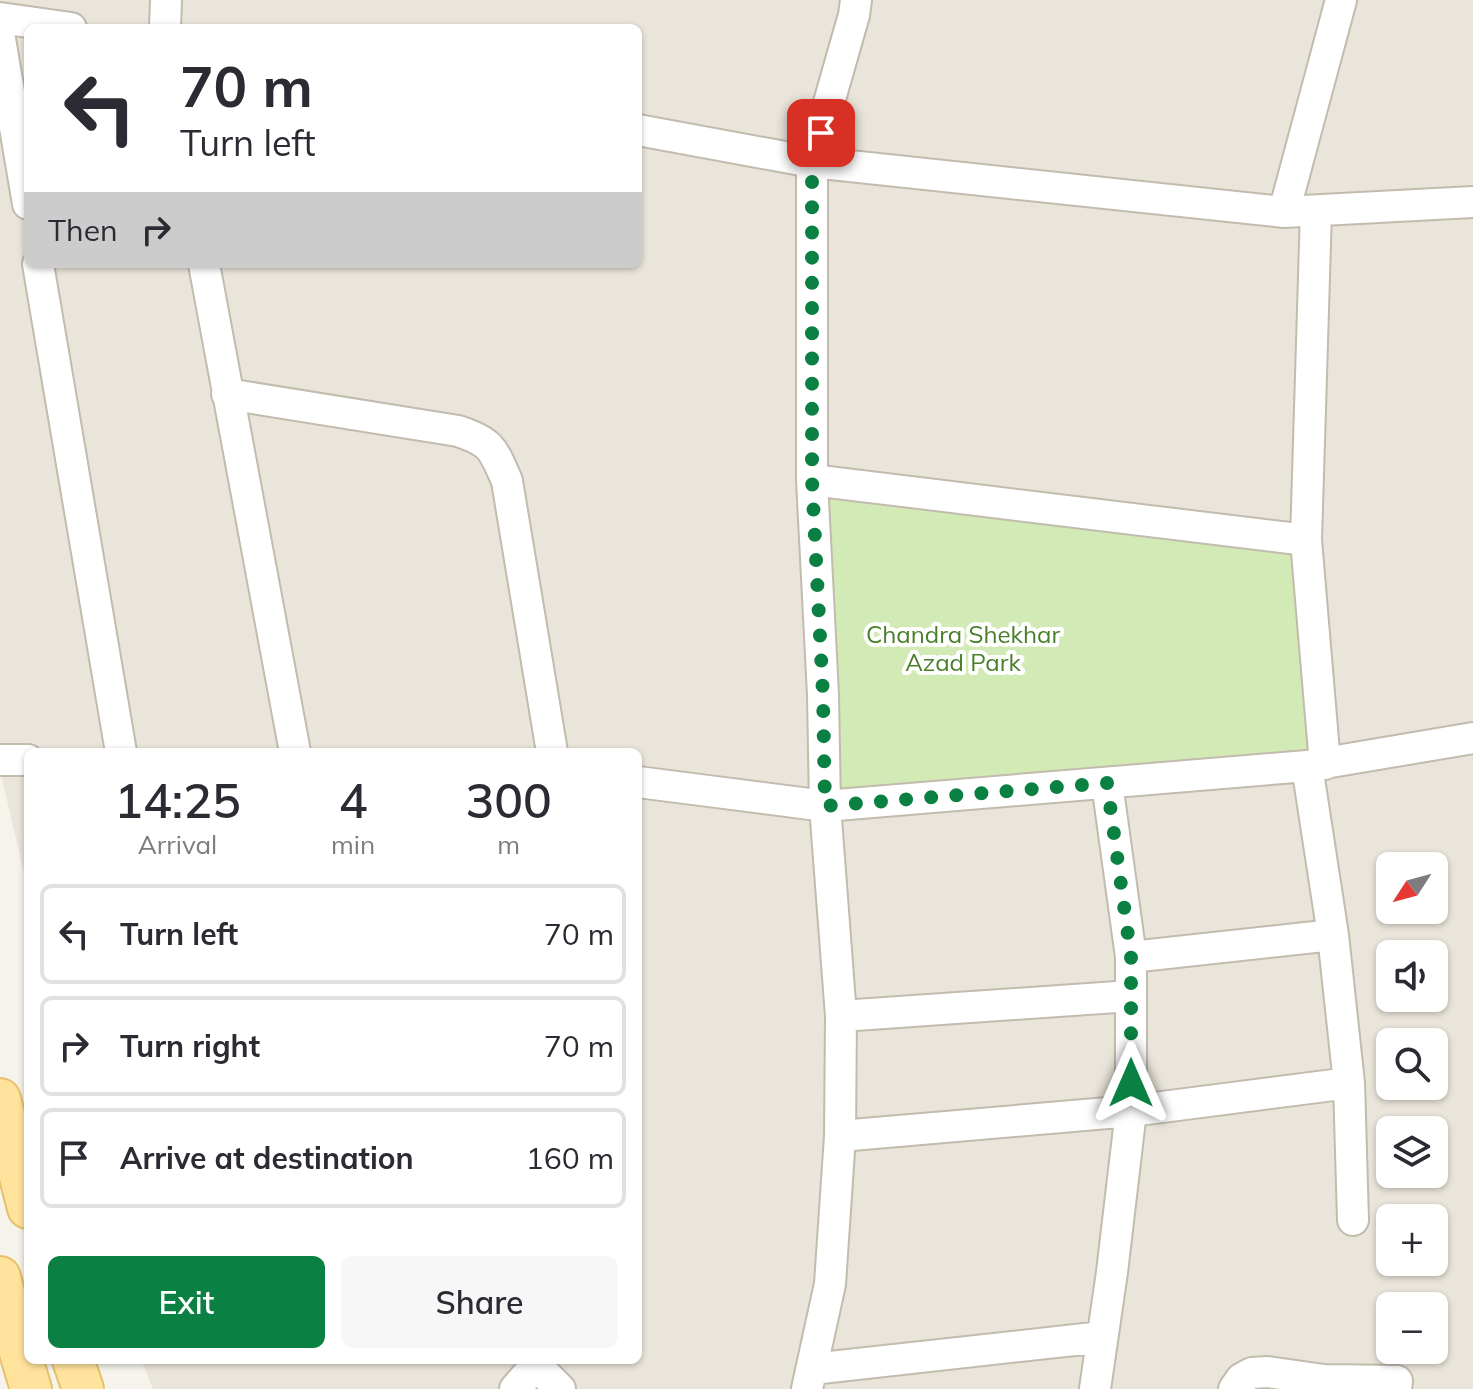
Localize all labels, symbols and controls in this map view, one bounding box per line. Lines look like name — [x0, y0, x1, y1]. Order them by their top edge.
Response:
text: 70 m — [180, 51, 313, 121]
icon: left — [48, 56, 152, 160]
pin — [787, 99, 855, 167]
icon: arrive — [799, 111, 843, 155]
text: Turn left — [180, 120, 316, 165]
icon: right — [134, 208, 178, 252]
text: Then — [48, 211, 118, 249]
park label: Chandra Shekhar Azad Park — [866, 619, 1060, 677]
text: 14:25 — [114, 770, 241, 830]
text: 4 — [339, 770, 367, 830]
text: 300 — [465, 770, 552, 830]
text: Arrival — [138, 828, 217, 861]
text: min — [331, 828, 375, 861]
text: m — [497, 828, 520, 861]
north arrow — [1376, 852, 1448, 924]
map controls — [1376, 852, 1448, 1364]
icon: left — [52, 912, 96, 956]
text: Turn left — [120, 915, 238, 953]
text: 70 m — [544, 915, 614, 953]
button: sound — [1376, 940, 1448, 1012]
icon: right — [52, 1024, 96, 1068]
text: Turn right — [120, 1027, 260, 1065]
text: 70 m — [544, 1027, 614, 1065]
button: search — [1376, 1028, 1448, 1100]
position arrow — [1089, 1041, 1173, 1125]
button: layers — [1376, 1116, 1448, 1188]
icon: arrive — [52, 1136, 96, 1180]
text: Arrive at destination — [120, 1139, 414, 1177]
text: 160 m — [526, 1139, 614, 1177]
button: + — [1376, 1204, 1448, 1276]
button: Exit — [48, 1256, 325, 1348]
button: Share — [341, 1256, 618, 1348]
button: − — [1376, 1292, 1448, 1364]

